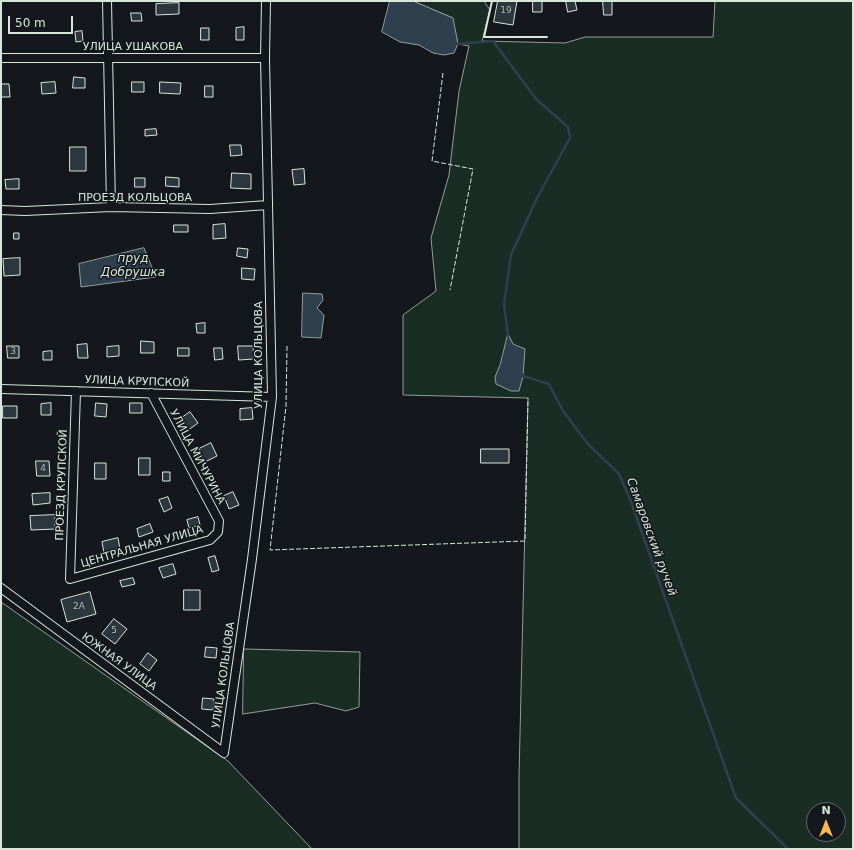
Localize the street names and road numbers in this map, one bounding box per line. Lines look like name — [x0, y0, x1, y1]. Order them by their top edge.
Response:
street label: УЛИЦА УШАКОВА — [83, 40, 183, 54]
street label: ПРОЕЗД КОЛЬЦОВА — [78, 191, 192, 205]
street label: УЛИЦА КОЛЬЦОВА — [252, 301, 266, 409]
street label: УЛИЦА КРУПСКОЙ — [85, 374, 189, 390]
street label: УЛИЦА МИЧУРИНА — [166, 407, 228, 507]
street label: ПРОЕЗД КРУПСКОЙ — [53, 429, 71, 541]
street label: ЦЕНТРАЛЬНАЯ УЛИЦА — [79, 523, 205, 571]
street label: УЛИЦА КОЛЬЦОВА — [210, 621, 238, 729]
street label: ЮЖНАЯ УЛИЦА — [79, 630, 159, 694]

